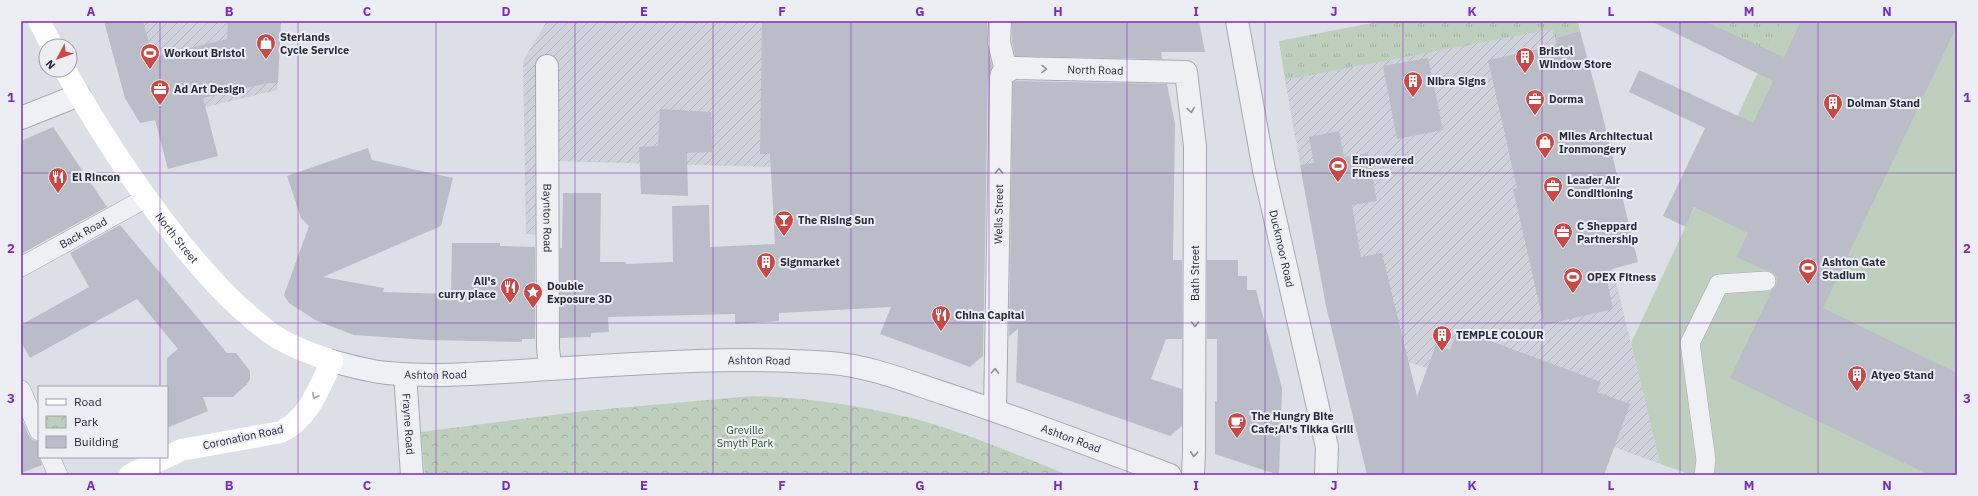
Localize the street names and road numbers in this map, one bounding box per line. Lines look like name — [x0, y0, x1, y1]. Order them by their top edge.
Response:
street label: North Road — [1067, 62, 1124, 78]
street label: Baynton Road — [540, 184, 555, 252]
street label: Wells Street — [991, 184, 1006, 244]
street label: Duckmoor Road — [1266, 209, 1297, 289]
street label: North Street — [152, 210, 201, 266]
street label: Back Road — [57, 214, 109, 251]
street label: Bath Street — [1188, 245, 1202, 301]
street label: Ashton Road — [728, 353, 791, 368]
street label: Ashton Road — [404, 367, 467, 382]
street label: Frayne Road — [399, 393, 418, 455]
street label: Ashton Road — [1039, 421, 1103, 456]
street label: Coronation Road — [201, 422, 285, 452]

